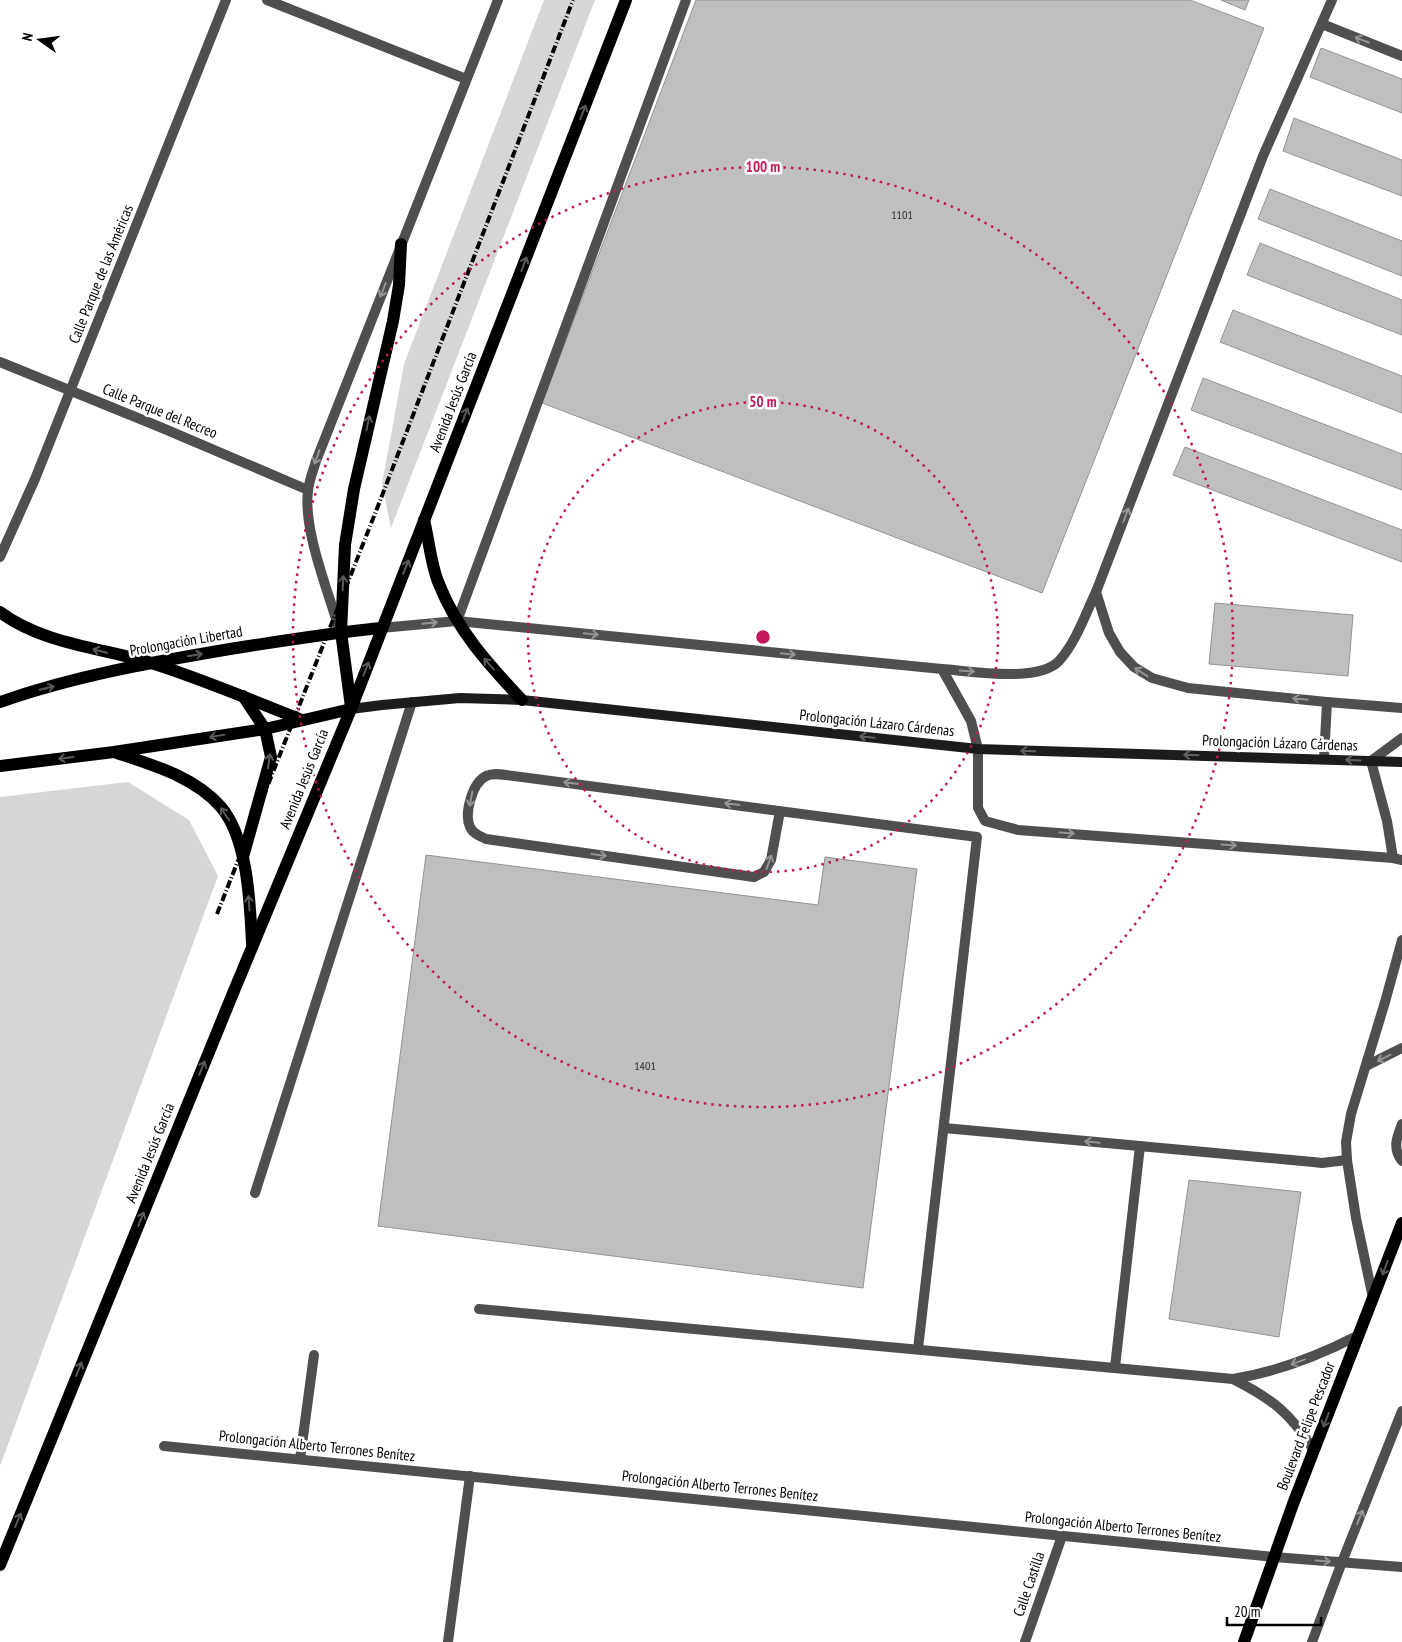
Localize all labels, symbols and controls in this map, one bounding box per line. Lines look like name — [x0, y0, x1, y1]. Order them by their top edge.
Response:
north arrow — [15, 15, 65, 65]
text: N — [18, 31, 37, 43]
one-way arrow — [1355, 35, 1370, 44]
one-way arrow — [579, 105, 588, 120]
text: 100 m — [746, 157, 780, 176]
street label: Calle Parque de las Américas — [64, 202, 137, 346]
house number: 1101 — [891, 207, 913, 222]
one-way arrow — [520, 257, 529, 272]
one-way arrow — [378, 282, 387, 297]
street label: Avenida Jesús García — [425, 349, 480, 455]
street label: Calle Parque del Recreo — [100, 379, 220, 442]
text: 50 m — [749, 392, 777, 411]
one-way arrow — [461, 408, 470, 423]
one-way arrow — [364, 416, 374, 432]
one-way arrow — [312, 449, 321, 464]
one-way arrow — [1123, 508, 1132, 523]
one-way arrow — [402, 559, 411, 575]
one-way arrow — [338, 576, 347, 592]
one-way arrow — [422, 618, 438, 628]
street label: Prolongación Libertad — [128, 621, 244, 660]
centre of rings — [754, 628, 772, 646]
one-way arrow — [583, 629, 599, 639]
one-way arrow — [93, 645, 109, 655]
one-way arrow — [187, 649, 203, 659]
one-way arrow — [780, 649, 796, 659]
one-way arrow — [484, 657, 495, 670]
one-way arrow — [362, 661, 371, 677]
one-way arrow — [959, 666, 975, 675]
one-way arrow — [1135, 666, 1149, 676]
one-way arrow — [38, 683, 54, 692]
one-way arrow — [1292, 695, 1308, 704]
street label: Prolongación Lázaro Cárdenas — [799, 705, 955, 740]
street label: Avenida Jesús García — [275, 726, 332, 831]
street label: Prolongación Lázaro Cárdenas — [1202, 730, 1358, 755]
one-way arrow — [209, 732, 225, 742]
one-way arrow — [859, 732, 875, 742]
one-way arrow — [1021, 746, 1037, 755]
one-way arrow — [1183, 750, 1200, 760]
one-way arrow — [58, 753, 74, 763]
one-way arrow — [264, 754, 274, 770]
one-way arrow — [1346, 756, 1362, 765]
one-way arrow — [563, 778, 579, 788]
one-way arrow — [466, 791, 476, 807]
one-way arrow — [724, 799, 740, 809]
one-way arrow — [220, 807, 230, 821]
one-way arrow — [1059, 829, 1075, 838]
one-way arrow — [1221, 841, 1237, 850]
one-way arrow — [590, 850, 606, 860]
one-way arrow — [765, 854, 774, 870]
one-way arrow — [245, 895, 254, 911]
one-way arrow — [1377, 1054, 1392, 1063]
house number: 1401 — [634, 1058, 656, 1073]
one-way arrow — [198, 1061, 208, 1076]
street label: Avenida Jesús García — [121, 1100, 178, 1205]
one-way arrow — [1084, 1137, 1100, 1147]
one-way arrow — [136, 1212, 146, 1227]
one-way arrow — [1379, 1261, 1388, 1276]
street label: Boulevard Felipe Pescador — [1272, 1358, 1339, 1493]
one-way arrow — [1291, 1358, 1306, 1367]
one-way arrow — [75, 1362, 84, 1377]
one-way arrow — [1321, 1412, 1330, 1427]
street label: Prolongación Alberto Terrones Benítez — [218, 1426, 416, 1465]
street label: Prolongación Alberto Terrones Benítez — [621, 1466, 819, 1505]
street label: Prolongación Alberto Terrones Benítez — [1024, 1507, 1222, 1546]
one-way arrow — [1356, 1510, 1365, 1525]
one-way arrow — [14, 1513, 23, 1528]
street label: Calle Castilla — [1009, 1549, 1048, 1619]
one-way arrow — [1315, 1556, 1331, 1565]
scale bar — [1227, 1594, 1321, 1626]
text: 20 m — [1234, 1602, 1260, 1621]

